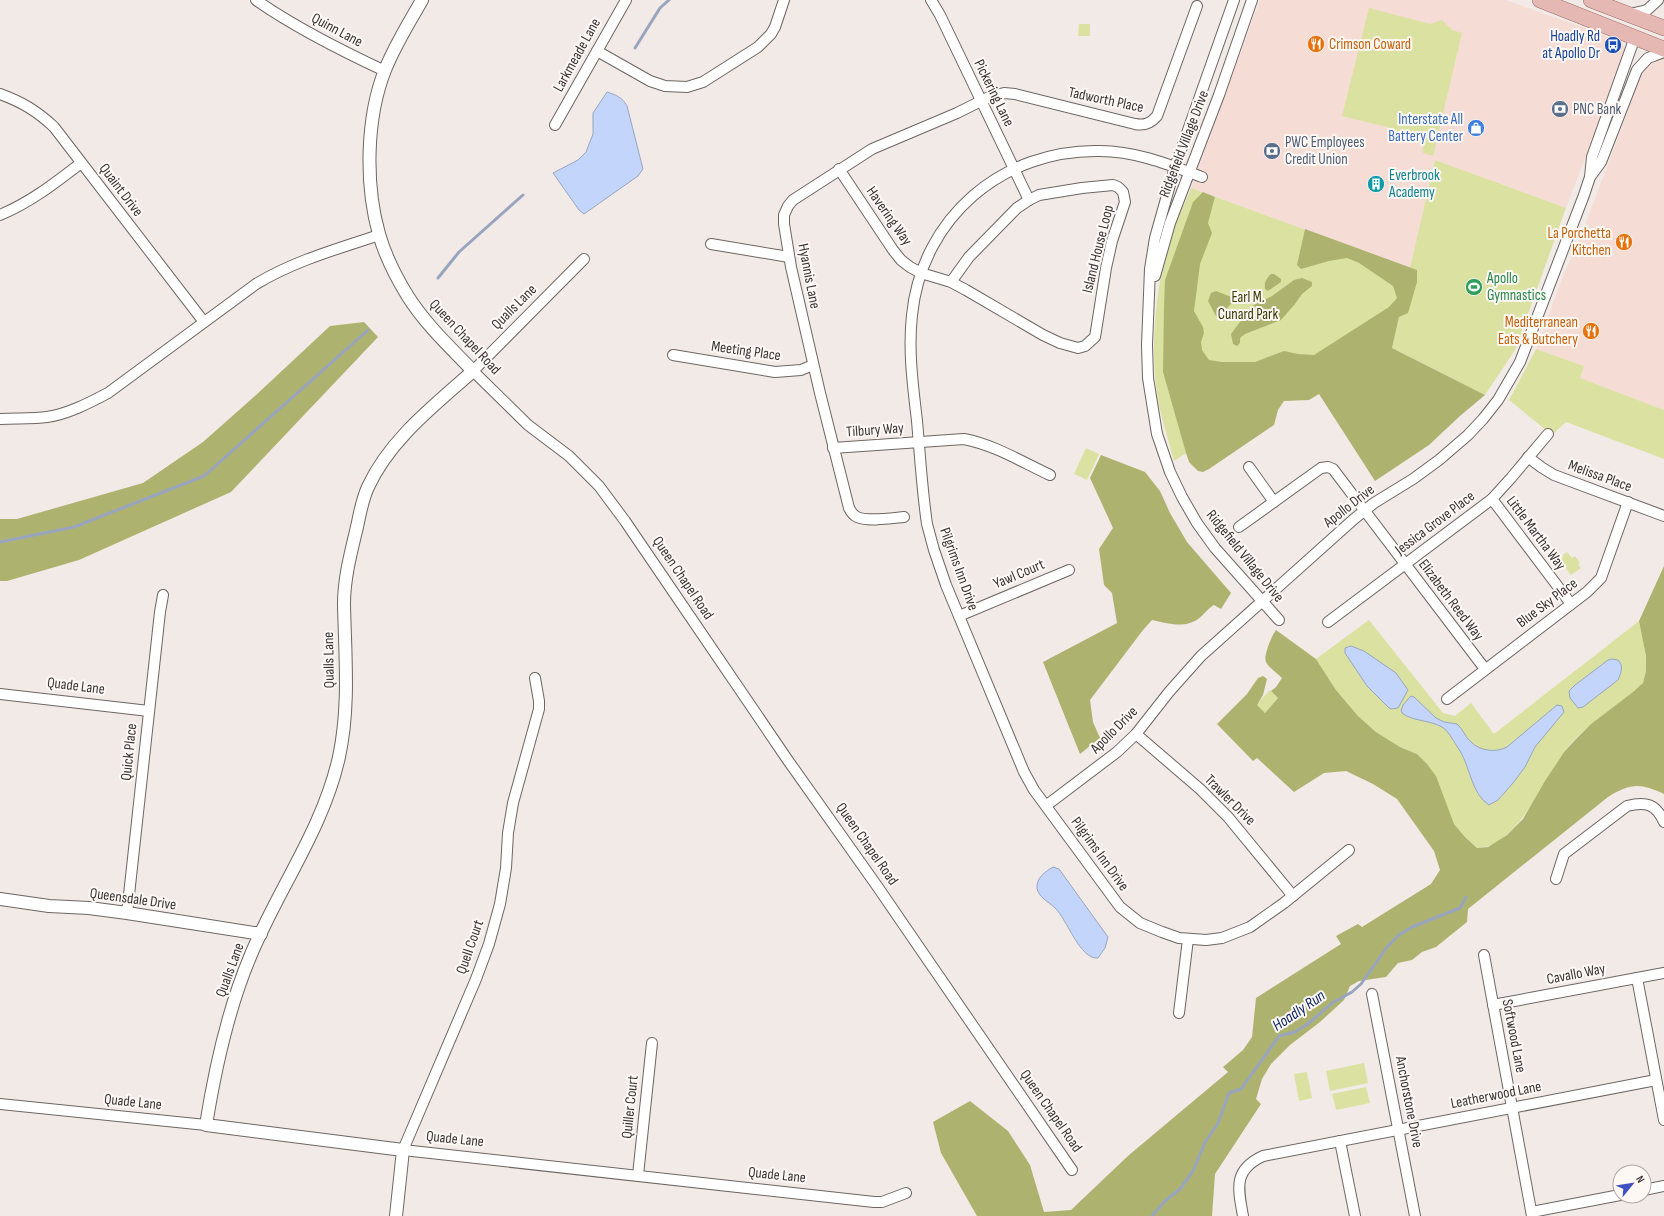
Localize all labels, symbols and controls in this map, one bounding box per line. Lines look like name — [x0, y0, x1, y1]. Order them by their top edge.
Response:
street label: Quinn Lane — [308, 9, 366, 51]
street label: Larkmeade Lane — [549, 15, 605, 95]
place label: Hoadly Rd at Apollo Dr — [1542, 27, 1601, 63]
restaurant icon: Crimson Coward — [1306, 34, 1326, 54]
place label: Crimson Coward — [1329, 35, 1411, 54]
bus stop icon: Hoadly Rd at Apollo Dr — [1603, 35, 1623, 55]
street label: Pickering Lane — [970, 56, 1018, 130]
street label: Tadworth Place — [1067, 83, 1145, 117]
street label: Ridgefield Village Drive — [1155, 88, 1213, 200]
bank icon: PNC Bank — [1550, 99, 1570, 119]
place label: PNC Bank — [1573, 100, 1622, 119]
place label: Interstate All Battery Center — [1388, 110, 1464, 146]
shop icon: Interstate All Battery Center — [1466, 118, 1486, 138]
place label: PWC Employees Credit Union — [1285, 133, 1365, 169]
bank icon: PWC Employees Credit Union — [1262, 141, 1282, 161]
street label: Quaint Drive — [95, 160, 147, 220]
place label: Everbrook Academy — [1388, 166, 1440, 202]
building icon: Everbrook Academy — [1366, 174, 1386, 194]
street label: Havering Way — [862, 183, 916, 249]
street label: Island House Loop — [1078, 203, 1118, 295]
place label: La Porchetta Kitchen — [1547, 224, 1611, 260]
restaurant icon: La Porchetta Kitchen — [1614, 232, 1634, 252]
street label: Hyannis Lane — [793, 242, 825, 310]
place label: Apollo Gymnastics — [1486, 269, 1546, 305]
sports icon: Apollo Gymnastics — [1464, 277, 1484, 297]
street label: Qualls Lane — [487, 280, 541, 334]
park label: Earl M. Cunard Park — [1218, 288, 1278, 324]
street label: Queen Chapel Road — [425, 295, 505, 379]
place label: Mediterranean Eats & Butchery — [1498, 313, 1578, 349]
restaurant icon: Mediterranean Eats & Butchery — [1581, 321, 1601, 341]
street label: Meeting Place — [710, 337, 782, 365]
street label: Tilbury Way — [846, 419, 905, 441]
street label: Melissa Place — [1566, 456, 1634, 496]
street label: Apollo Drive — [1319, 480, 1378, 532]
street label: Jessica Grove Place — [1390, 487, 1479, 560]
street label: Little Martha Way — [1502, 492, 1570, 574]
street label: Ridgefield Village Drive — [1202, 506, 1288, 606]
street label: Pilgrims Inn Drive — [935, 525, 983, 613]
street label: Queen Chapel Road — [648, 533, 718, 623]
street label: Yawl Court — [991, 555, 1048, 593]
street label: Elizabeth Reed Way — [1414, 556, 1488, 645]
street label: Blue Sky Place — [1513, 574, 1581, 632]
street label: Qualls Lane — [319, 632, 339, 688]
street label: Quade Lane — [46, 673, 106, 699]
street label: Apollo Drive — [1086, 702, 1142, 758]
street label: Quick Place — [117, 722, 141, 782]
street label: Trawler Drive — [1200, 770, 1260, 830]
street label: Queen Chapel Road — [832, 799, 902, 889]
street label: Pilgrims Inn Drive — [1067, 813, 1133, 895]
street label: Queensdale Drive — [89, 884, 177, 914]
street label: Quell Court — [452, 917, 488, 977]
street label: Qualls Lane — [211, 940, 249, 1000]
street label: Cavallo Way — [1545, 959, 1607, 989]
water label: Hoadly Run — [1269, 986, 1329, 1036]
street label: Softwood Lane — [1498, 998, 1530, 1074]
street label: Anchorstone Drive — [1391, 1054, 1427, 1149]
street label: Queen Chapel Road — [1016, 1066, 1086, 1156]
street label: Quiller Court — [617, 1074, 643, 1140]
street label: Leatherwood Lane — [1449, 1077, 1543, 1113]
street label: Quade Lane — [103, 1090, 163, 1114]
street label: Quade Lane — [425, 1127, 485, 1151]
street label: Quade Lane — [747, 1163, 807, 1187]
north arrow — [1612, 1164, 1652, 1204]
text: N — [1633, 1173, 1647, 1185]

